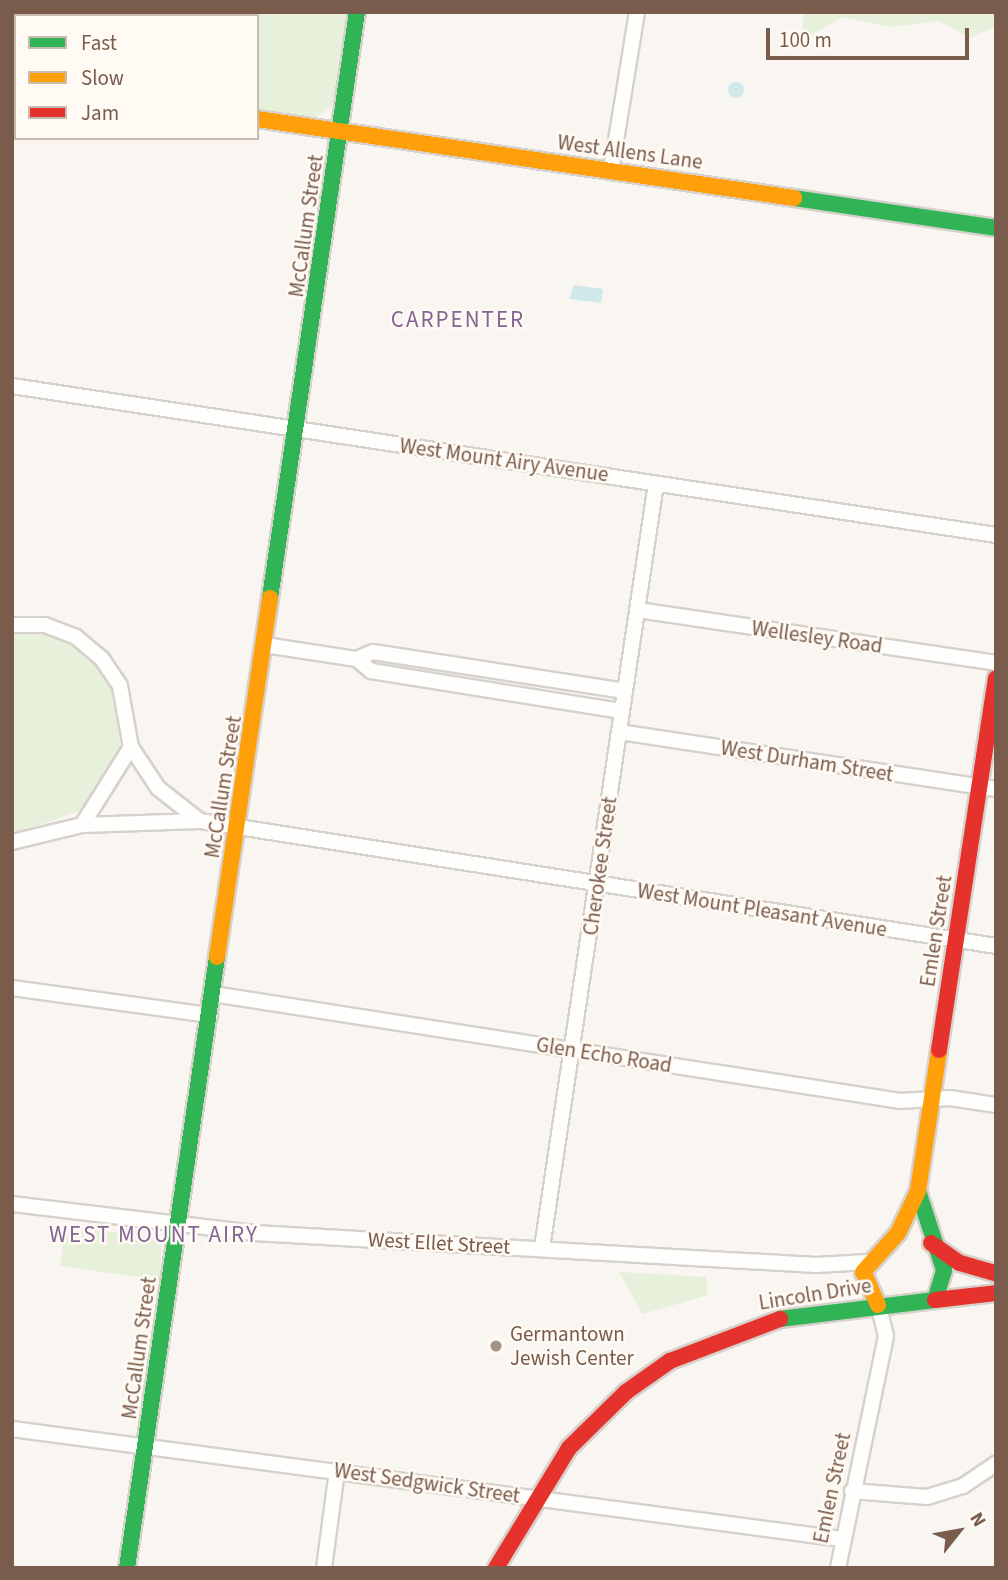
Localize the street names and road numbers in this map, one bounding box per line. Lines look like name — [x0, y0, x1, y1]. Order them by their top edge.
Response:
street label: West Allens Lane — [556, 129, 704, 175]
street label: McCallum Street — [284, 153, 328, 299]
street label: West Mount Airy Avenue — [398, 433, 610, 487]
street label: Wellesley Road — [750, 615, 884, 659]
street label: McCallum Street — [199, 714, 247, 860]
street label: West Durham Street — [719, 735, 895, 787]
street label: Cherokee Street — [578, 795, 622, 937]
street label: Emlen Street — [915, 873, 957, 989]
street label: West Mount Pleasant Avenue — [635, 878, 889, 942]
street label: Glen Echo Road — [534, 1032, 674, 1078]
street label: West Ellet Street — [367, 1227, 511, 1259]
street label: Lincoln Drive — [757, 1273, 873, 1315]
street label: McCallum Street — [117, 1275, 161, 1421]
street label: Emlen Street — [808, 1430, 856, 1546]
street label: West Sedgwick Street — [332, 1457, 522, 1509]

